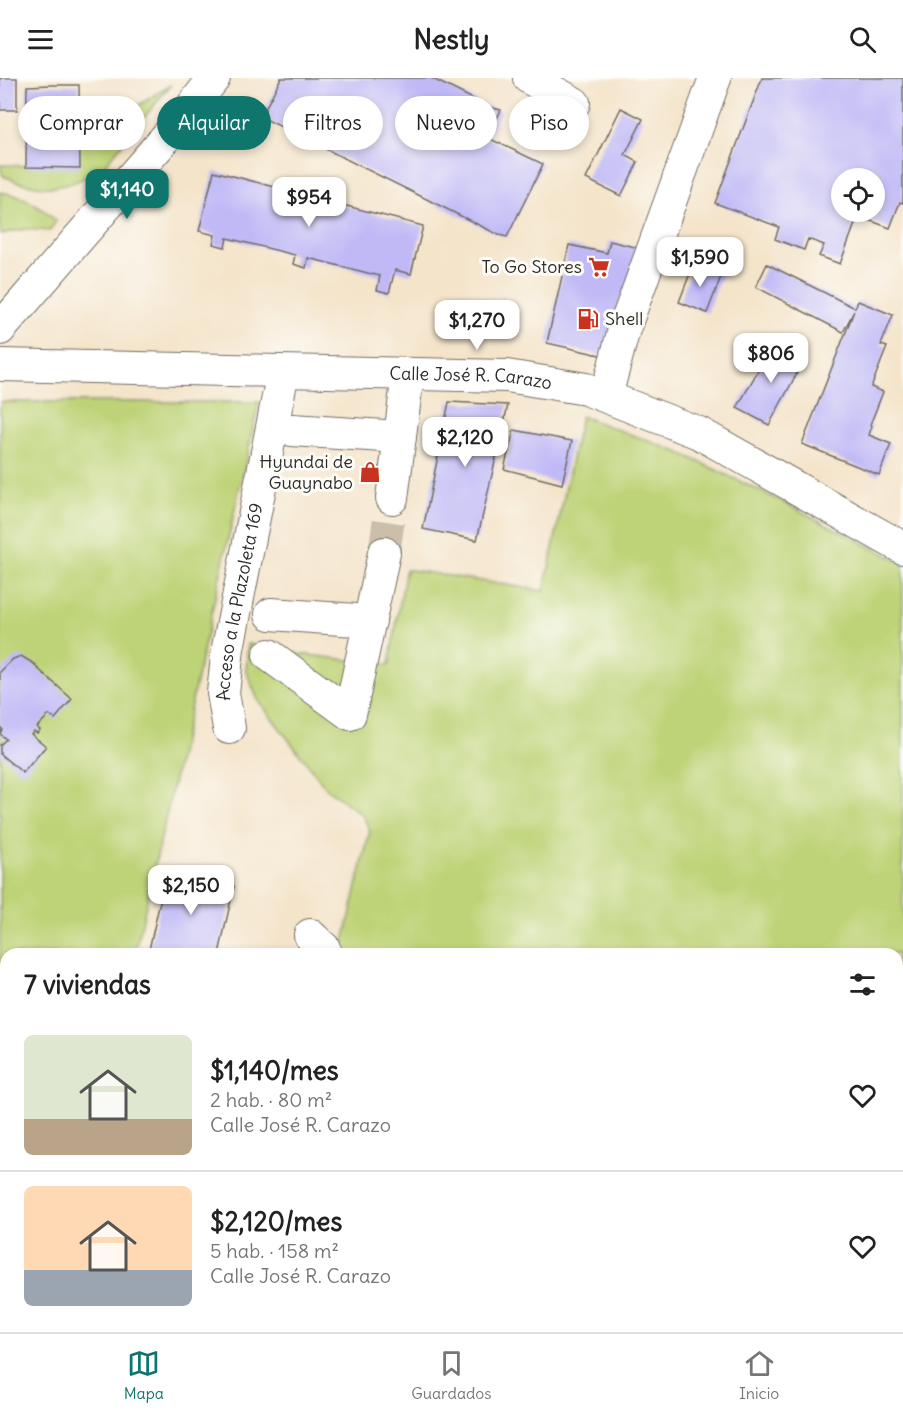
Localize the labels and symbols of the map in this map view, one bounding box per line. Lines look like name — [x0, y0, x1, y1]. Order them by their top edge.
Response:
pin: $1,140 — [78, 169, 176, 220]
pin: $954 — [273, 177, 345, 228]
pin: $1,590 — [651, 237, 749, 288]
place label: To Go Stores — [481, 255, 582, 278]
supermarket icon: To Go Stores — [587, 255, 611, 279]
pin: $1,270 — [428, 300, 526, 351]
fuel station icon: Shell — [576, 307, 600, 331]
place label: Shell — [605, 307, 643, 330]
pin: $806 — [735, 333, 807, 384]
street label: Calle José R. Carazo — [389, 361, 554, 394]
pin: $2,120 — [416, 417, 514, 468]
place label: Hyundai de Guaynabo — [260, 450, 353, 494]
shop icon: Hyundai de Guaynabo — [358, 460, 382, 484]
street label: Acceso a la Plazoleta 169 — [211, 501, 268, 703]
pin: $2,150 — [142, 865, 240, 916]

